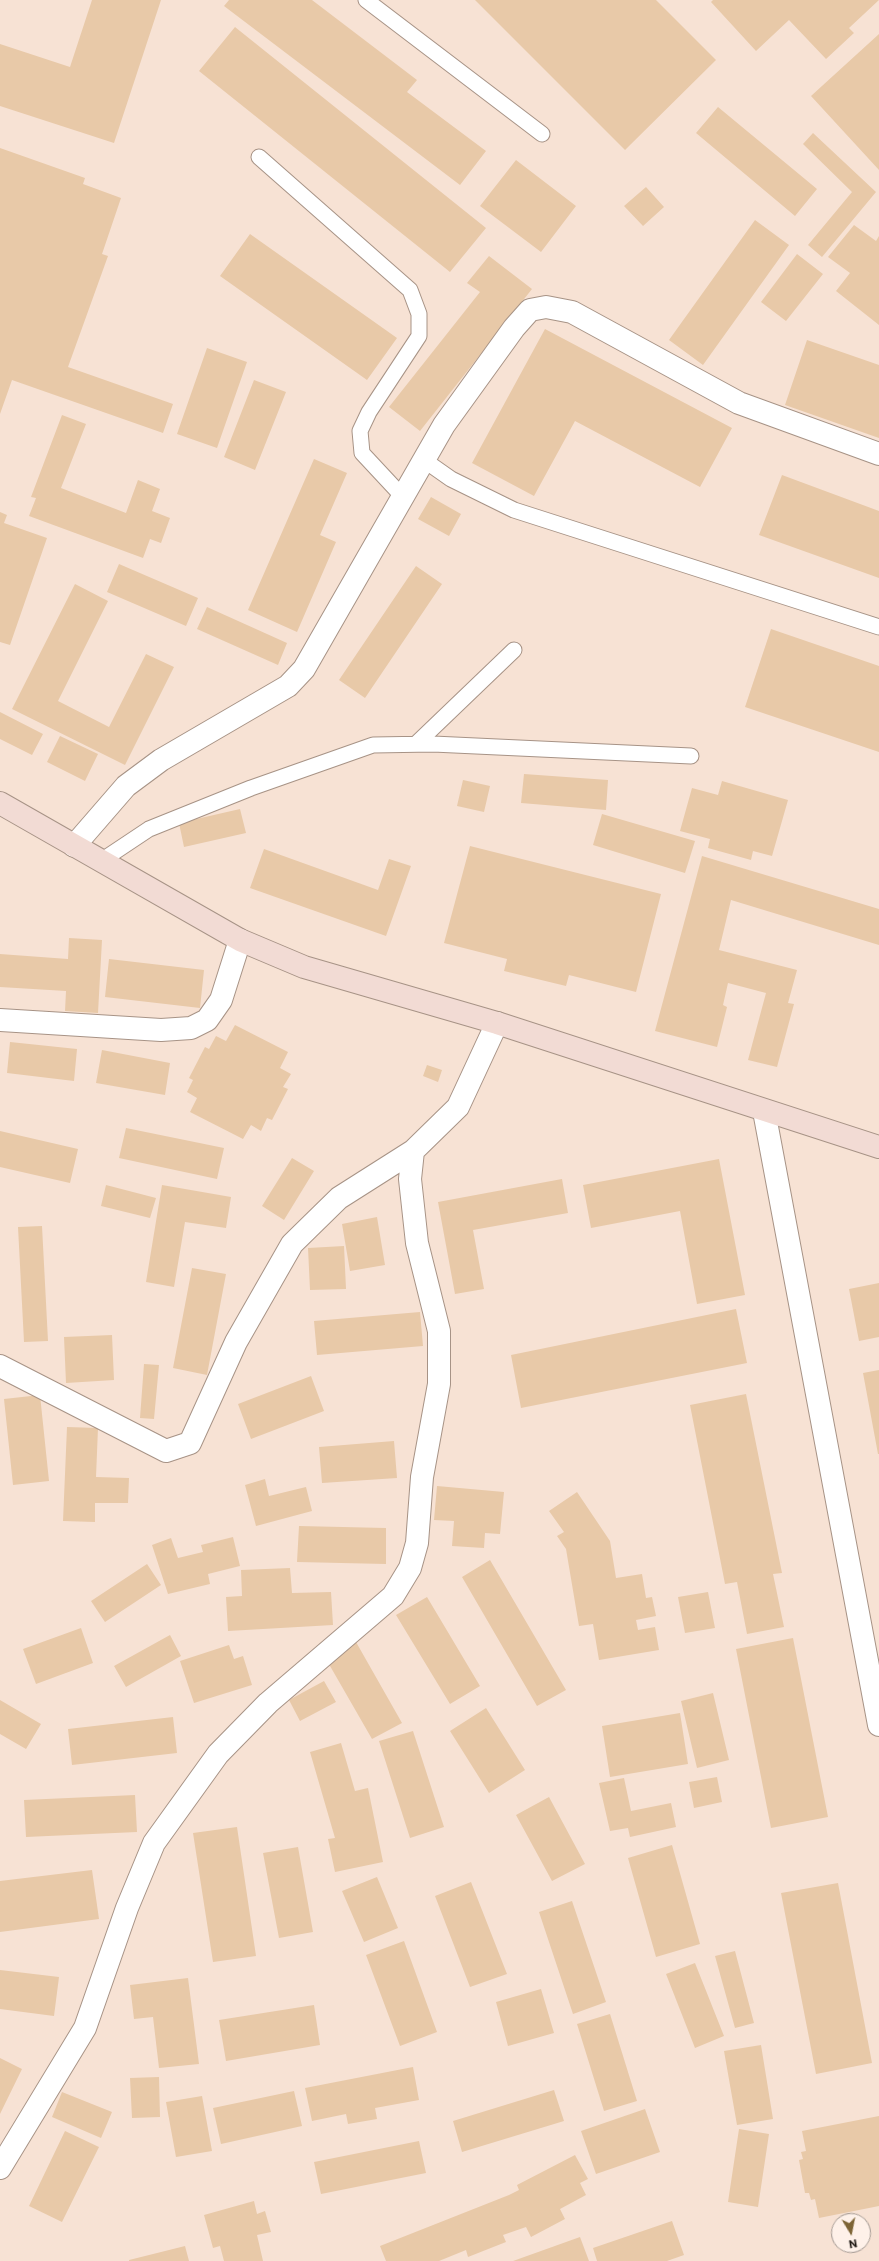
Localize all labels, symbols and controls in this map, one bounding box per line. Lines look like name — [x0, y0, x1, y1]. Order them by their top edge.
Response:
north arrow — [831, 2213, 871, 2253]
text: N — [848, 2237, 858, 2251]

